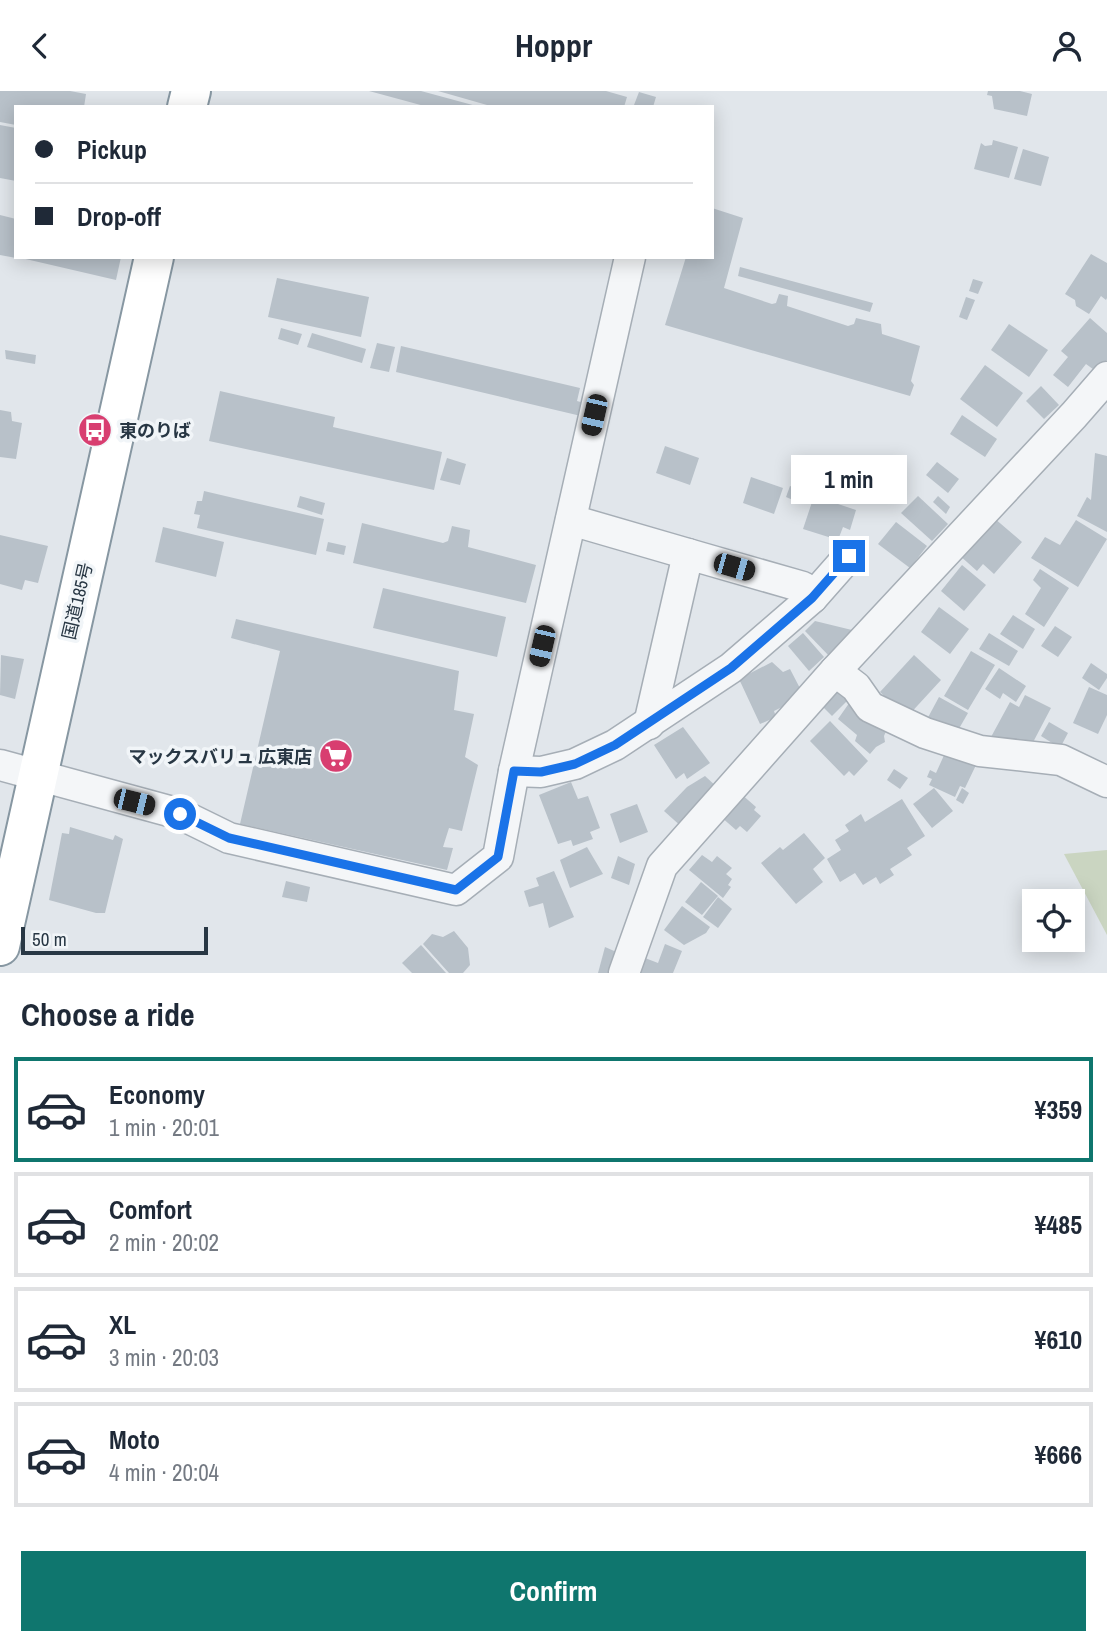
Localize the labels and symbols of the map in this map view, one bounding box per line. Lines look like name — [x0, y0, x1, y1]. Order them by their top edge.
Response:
car — [580, 392, 609, 438]
bus stop icon: 東のりば — [76, 411, 114, 449]
place label: 東のりば — [119, 418, 191, 443]
callout: 1 min — [791, 455, 907, 503]
route end — [833, 540, 865, 572]
car — [711, 551, 758, 583]
street label: 国道185号 — [56, 560, 98, 642]
car — [528, 623, 557, 669]
supermarket icon: マックスバリュ 広東店 — [317, 737, 355, 775]
place label: マックスバリュ 広東店 — [128, 744, 312, 769]
car — [112, 787, 157, 817]
route start — [164, 798, 196, 830]
scale bar — [21, 924, 208, 956]

